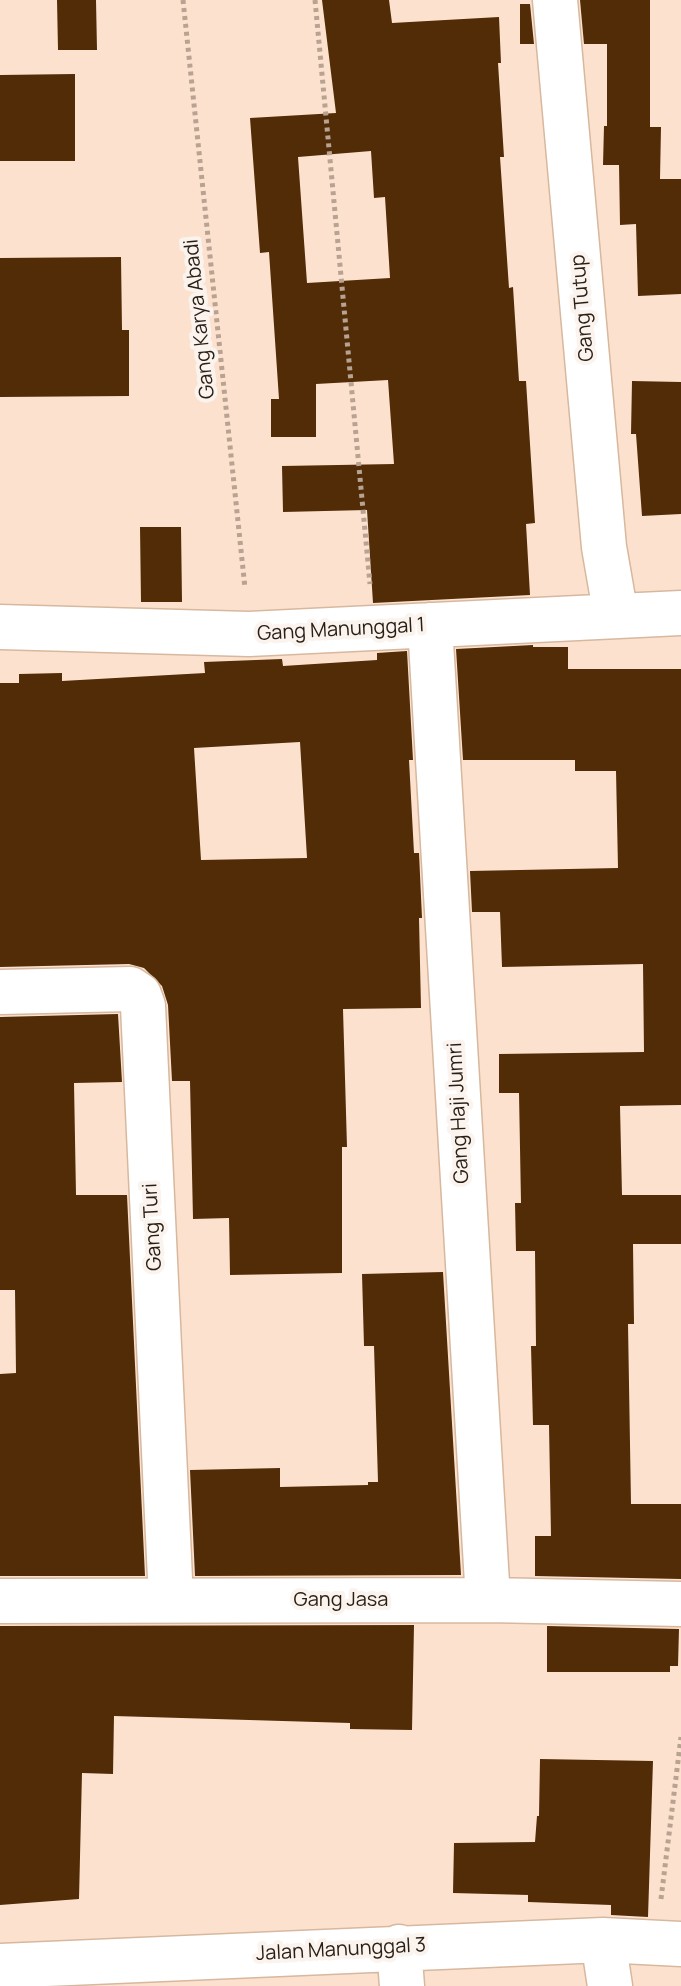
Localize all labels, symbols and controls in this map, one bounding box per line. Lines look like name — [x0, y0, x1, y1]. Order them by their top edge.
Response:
street label: Gang Karya Abadi — [180, 238, 220, 400]
street label: Gang Tutup — [566, 253, 600, 363]
street label: Gang Manunggal 1 — [257, 614, 425, 646]
street label: Gang Haji Jumri — [443, 1042, 475, 1184]
street label: Gang Turi — [139, 1183, 167, 1271]
street label: Gang Jasa — [294, 1588, 388, 1612]
street label: Jalan Manunggal 3 — [255, 1934, 427, 1966]

